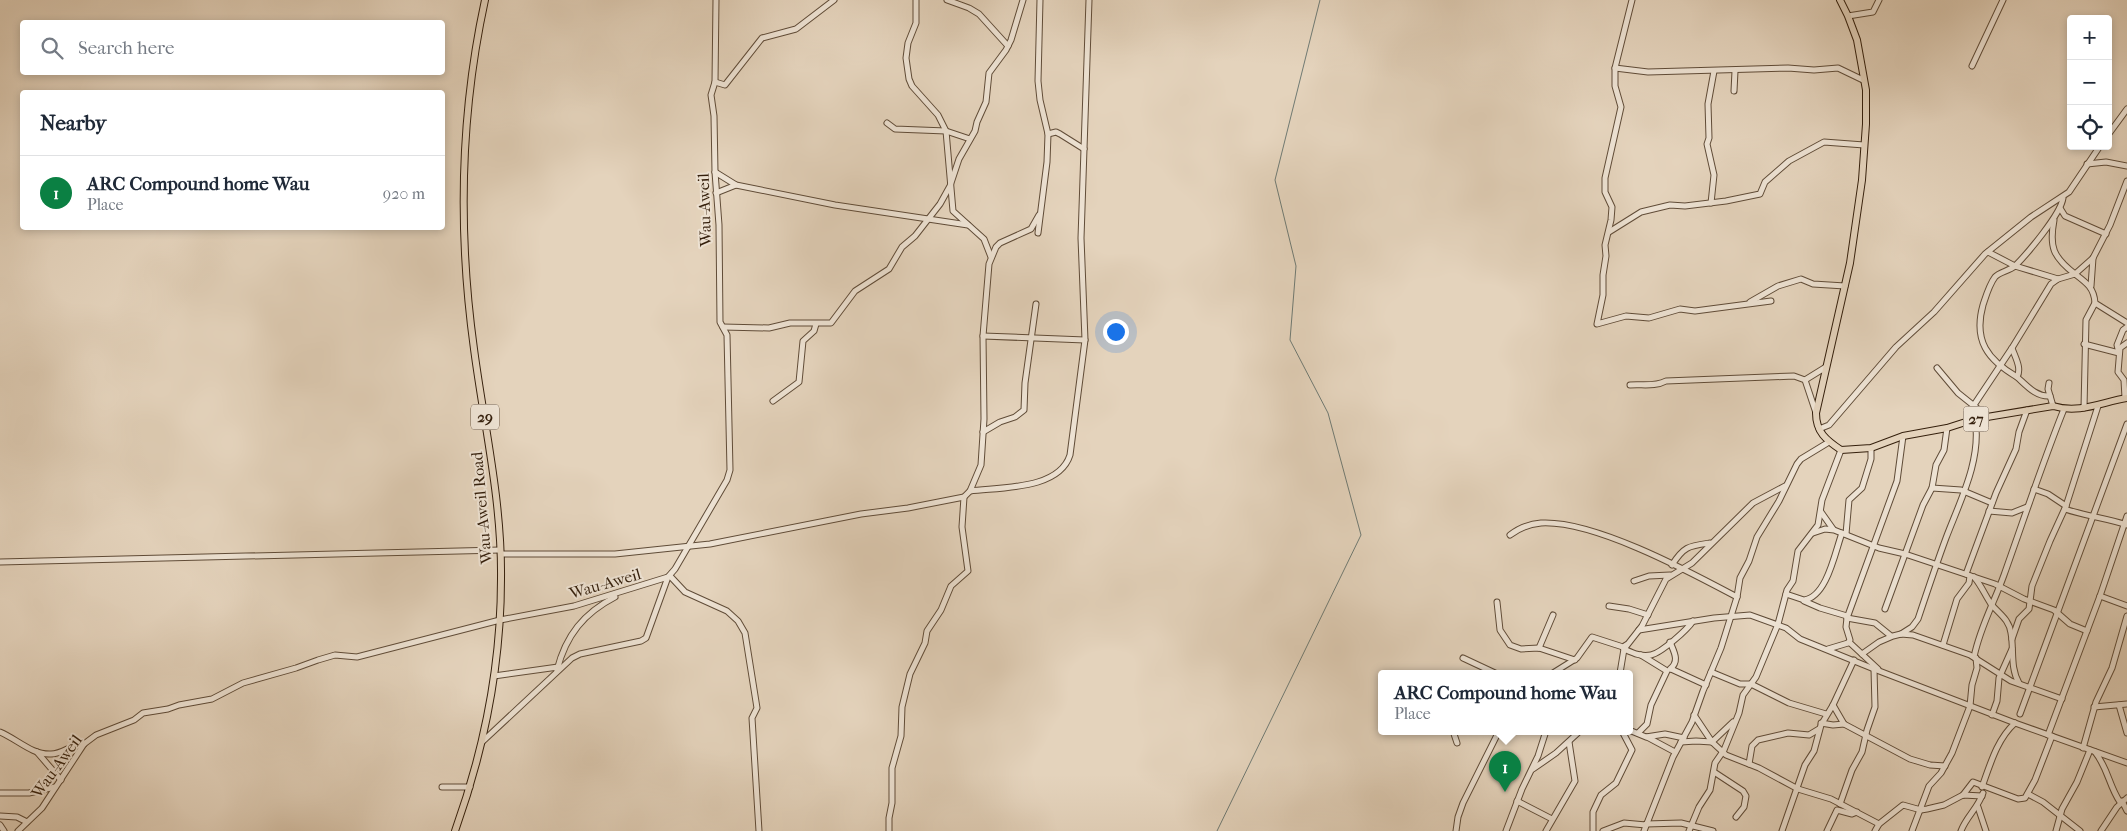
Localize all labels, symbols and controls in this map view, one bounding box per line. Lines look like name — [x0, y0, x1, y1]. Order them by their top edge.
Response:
map controls — [2067, 15, 2112, 150]
button: + — [2067, 15, 2112, 60]
search box — [20, 20, 445, 75]
icon: search — [38, 34, 66, 62]
text: Search here — [78, 37, 174, 59]
button: − — [2067, 60, 2112, 105]
button: locate — [2067, 105, 2112, 150]
text: Nearby — [40, 111, 106, 135]
street label: Wau-Aweil — [694, 172, 715, 248]
text: ARC Compound home Wau — [87, 173, 310, 195]
text: 1 — [53, 184, 59, 203]
text: 920 m — [383, 184, 425, 203]
text: Place — [87, 195, 123, 214]
your location — [1103, 319, 1129, 345]
road number: 29 — [471, 404, 499, 430]
road number: 27 — [1964, 406, 1988, 432]
street label: Wau-Aweil Road — [467, 451, 496, 566]
street label: Wau-Aweil — [566, 564, 644, 603]
popup — [1378, 670, 1633, 735]
text: ARC Compound home Wau — [1394, 682, 1617, 704]
text: Place — [1394, 704, 1431, 723]
street label: Wau-Aweil — [26, 730, 86, 802]
pin: 1 — [1489, 751, 1521, 792]

